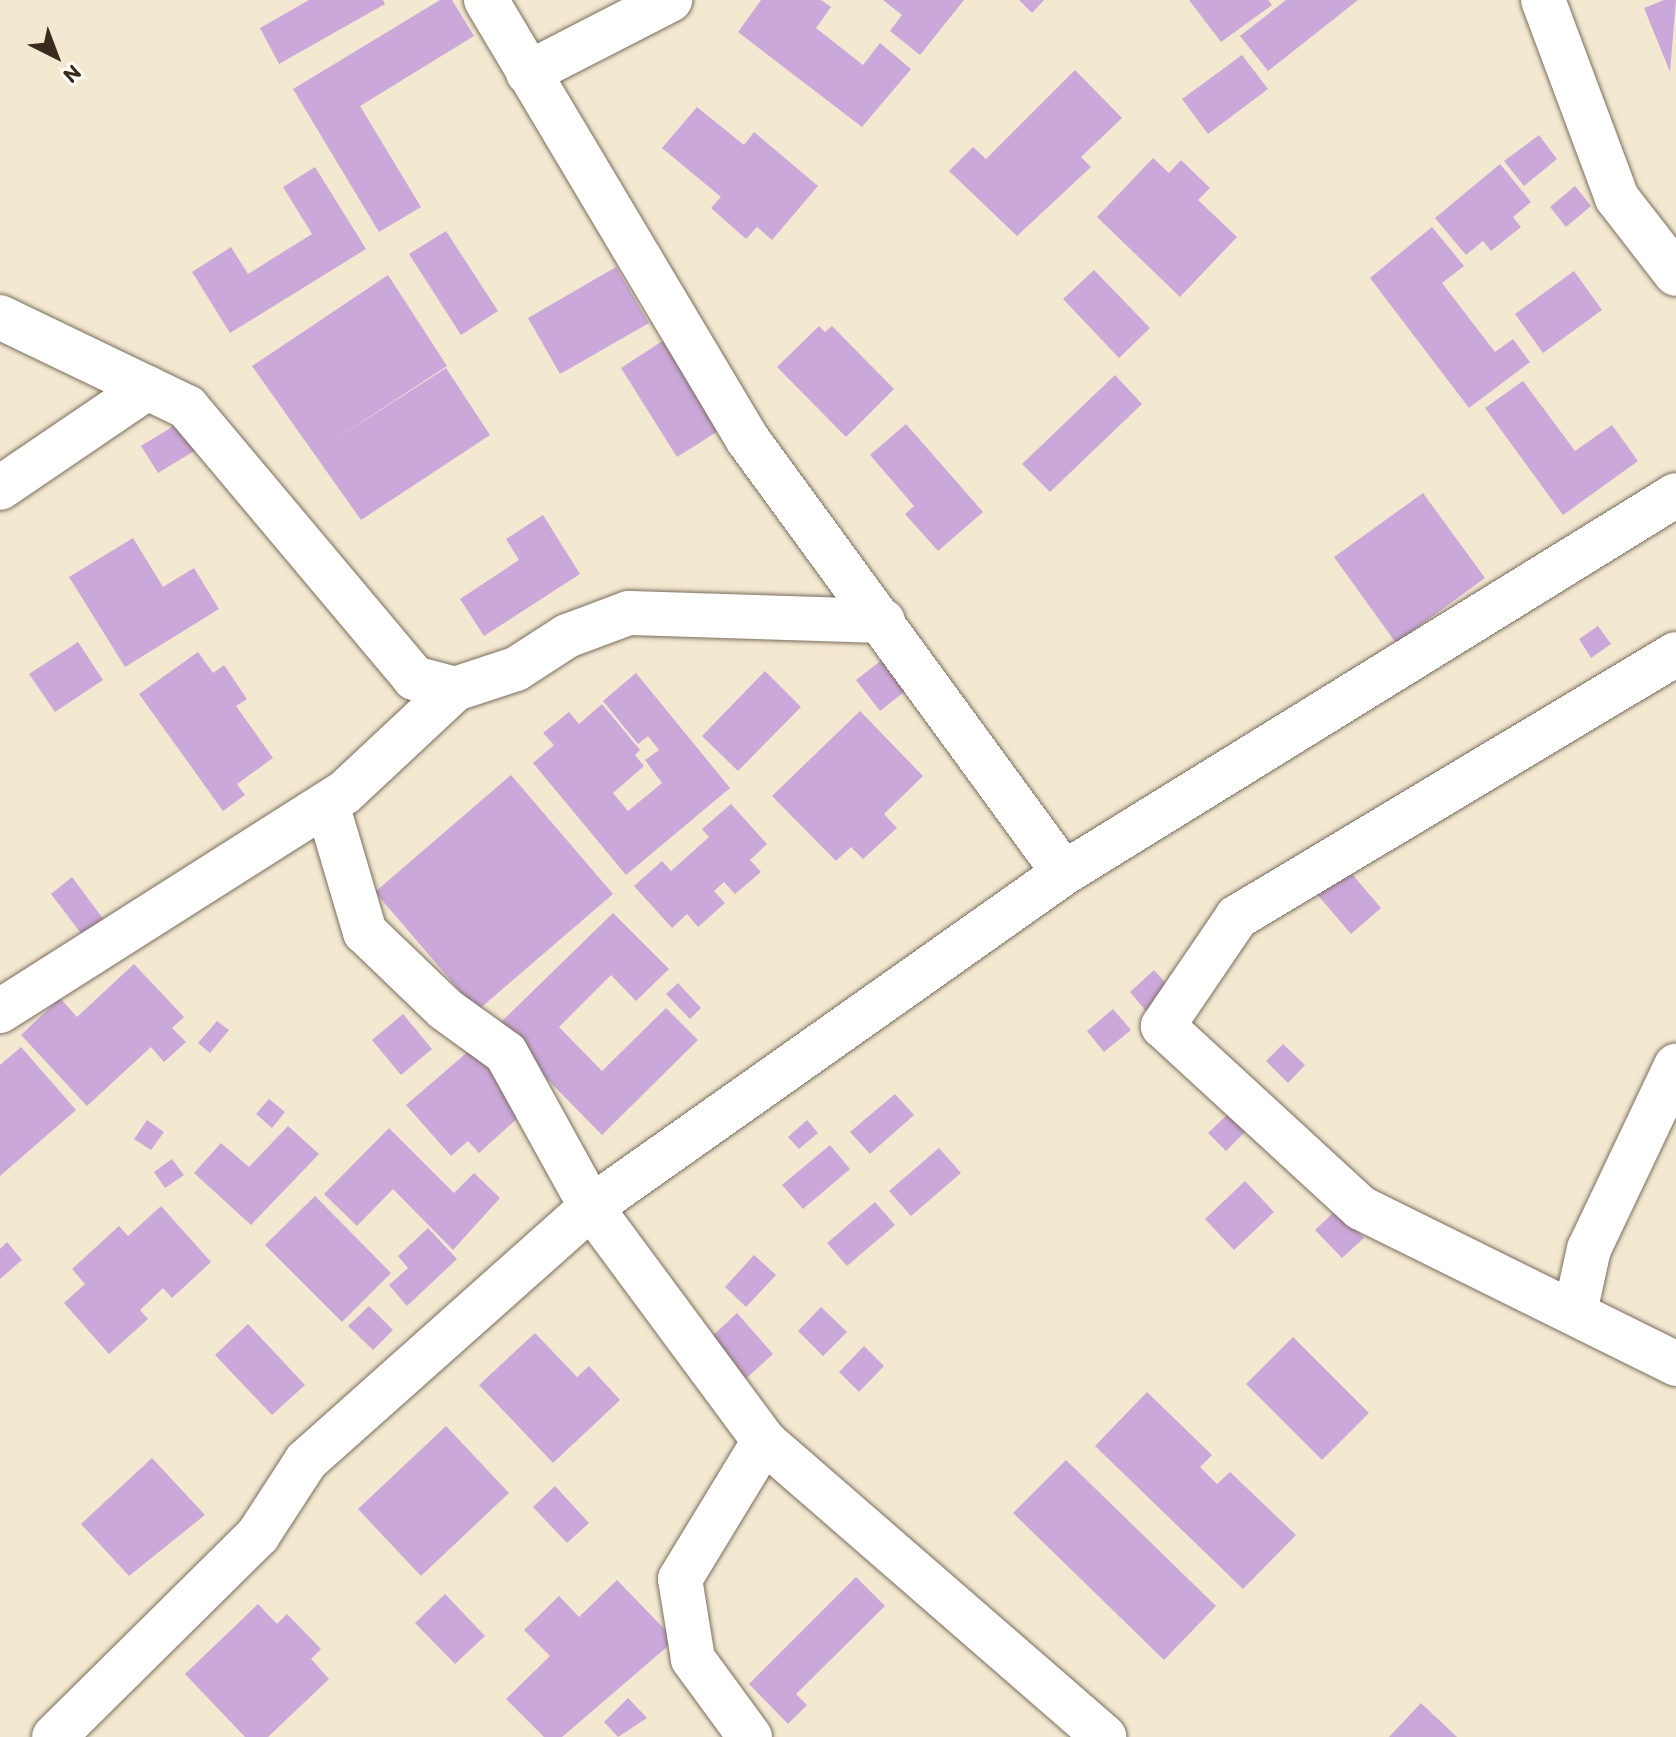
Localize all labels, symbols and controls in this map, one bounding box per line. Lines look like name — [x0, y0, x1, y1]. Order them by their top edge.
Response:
north arrow — [16, 16, 96, 96]
text: N — [58, 59, 87, 89]

